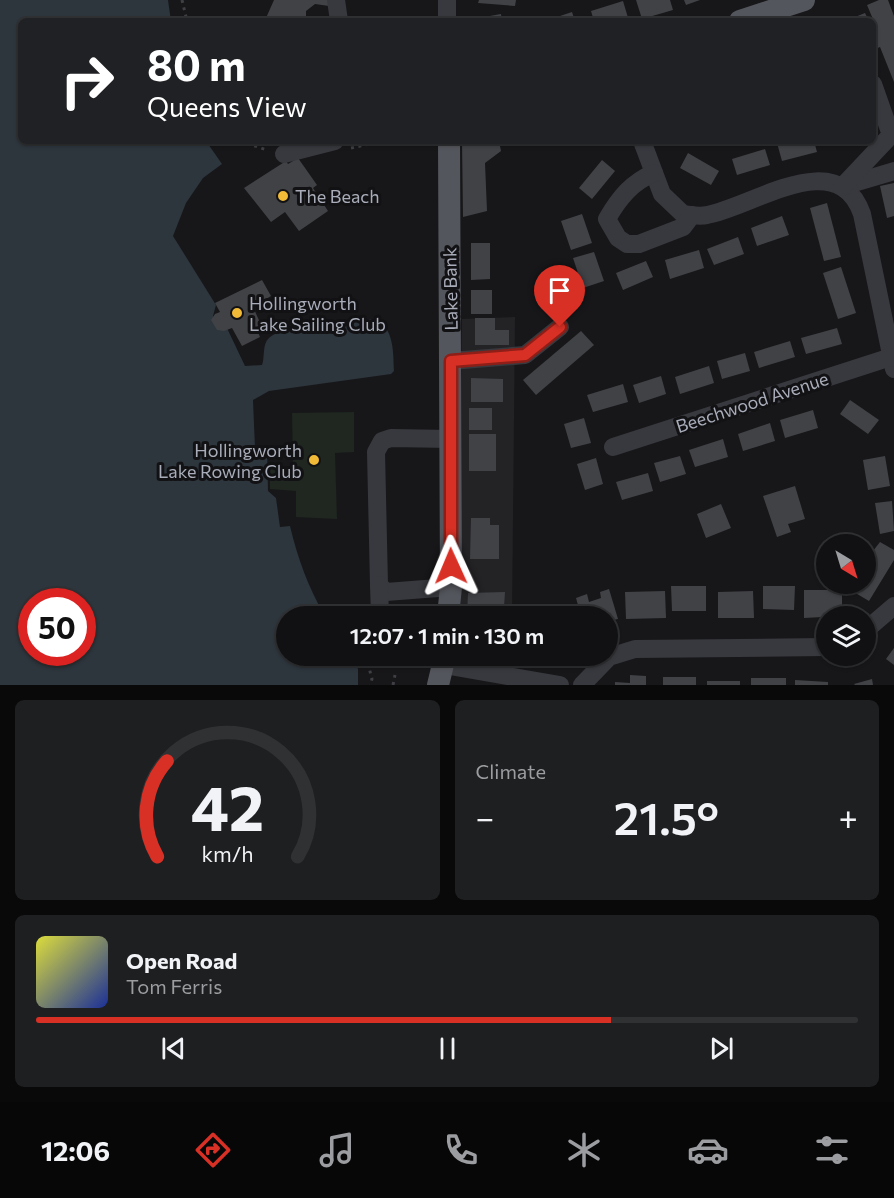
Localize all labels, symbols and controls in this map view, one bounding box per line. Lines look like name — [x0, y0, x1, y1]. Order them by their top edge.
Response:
text: 80 m — [147, 38, 246, 90]
icon: right — [48, 42, 126, 120]
text: Queens View — [147, 90, 307, 123]
place label: The Beach — [295, 185, 380, 207]
marker: The Beach — [276, 189, 290, 203]
street label: Lake Bank — [438, 247, 462, 331]
pin — [534, 265, 585, 327]
icon: arrive — [543, 274, 576, 307]
place label: Hollingworth Lake Sailing Club — [249, 292, 386, 335]
marker: Hollingworth Lake Sailing Club — [230, 306, 244, 320]
street label: Beechwood Avenue — [673, 367, 831, 437]
place label: Hollingworth Lake Rowing Club — [158, 439, 302, 482]
marker: Hollingworth Lake Rowing Club — [307, 453, 321, 467]
position arrow — [419, 534, 483, 598]
north arrow — [816, 534, 876, 594]
map controls — [816, 534, 876, 666]
speed limit sign: 50 — [18, 588, 96, 666]
button: layers — [816, 606, 876, 666]
text: 12:07 · 1 min · 130 m — [350, 622, 544, 649]
text: Climate — [476, 759, 546, 783]
text: 42 — [191, 768, 264, 844]
text: 21.5° — [614, 789, 719, 844]
text: − — [476, 796, 494, 837]
text: + — [839, 796, 858, 837]
text: km/h — [201, 840, 253, 866]
text: Open Road — [126, 947, 237, 974]
text: Tom Ferris — [126, 974, 222, 998]
icon: previous — [157, 1032, 190, 1065]
icon: pause — [431, 1032, 464, 1065]
icon: next — [705, 1032, 738, 1065]
icon: directions — [192, 1129, 234, 1171]
icon: music — [316, 1129, 358, 1171]
icon: phone — [440, 1129, 482, 1171]
icon: climate — [563, 1129, 605, 1171]
icon: car — [687, 1129, 729, 1171]
icon: filters — [811, 1129, 853, 1171]
text: 12:06 — [41, 1134, 110, 1167]

